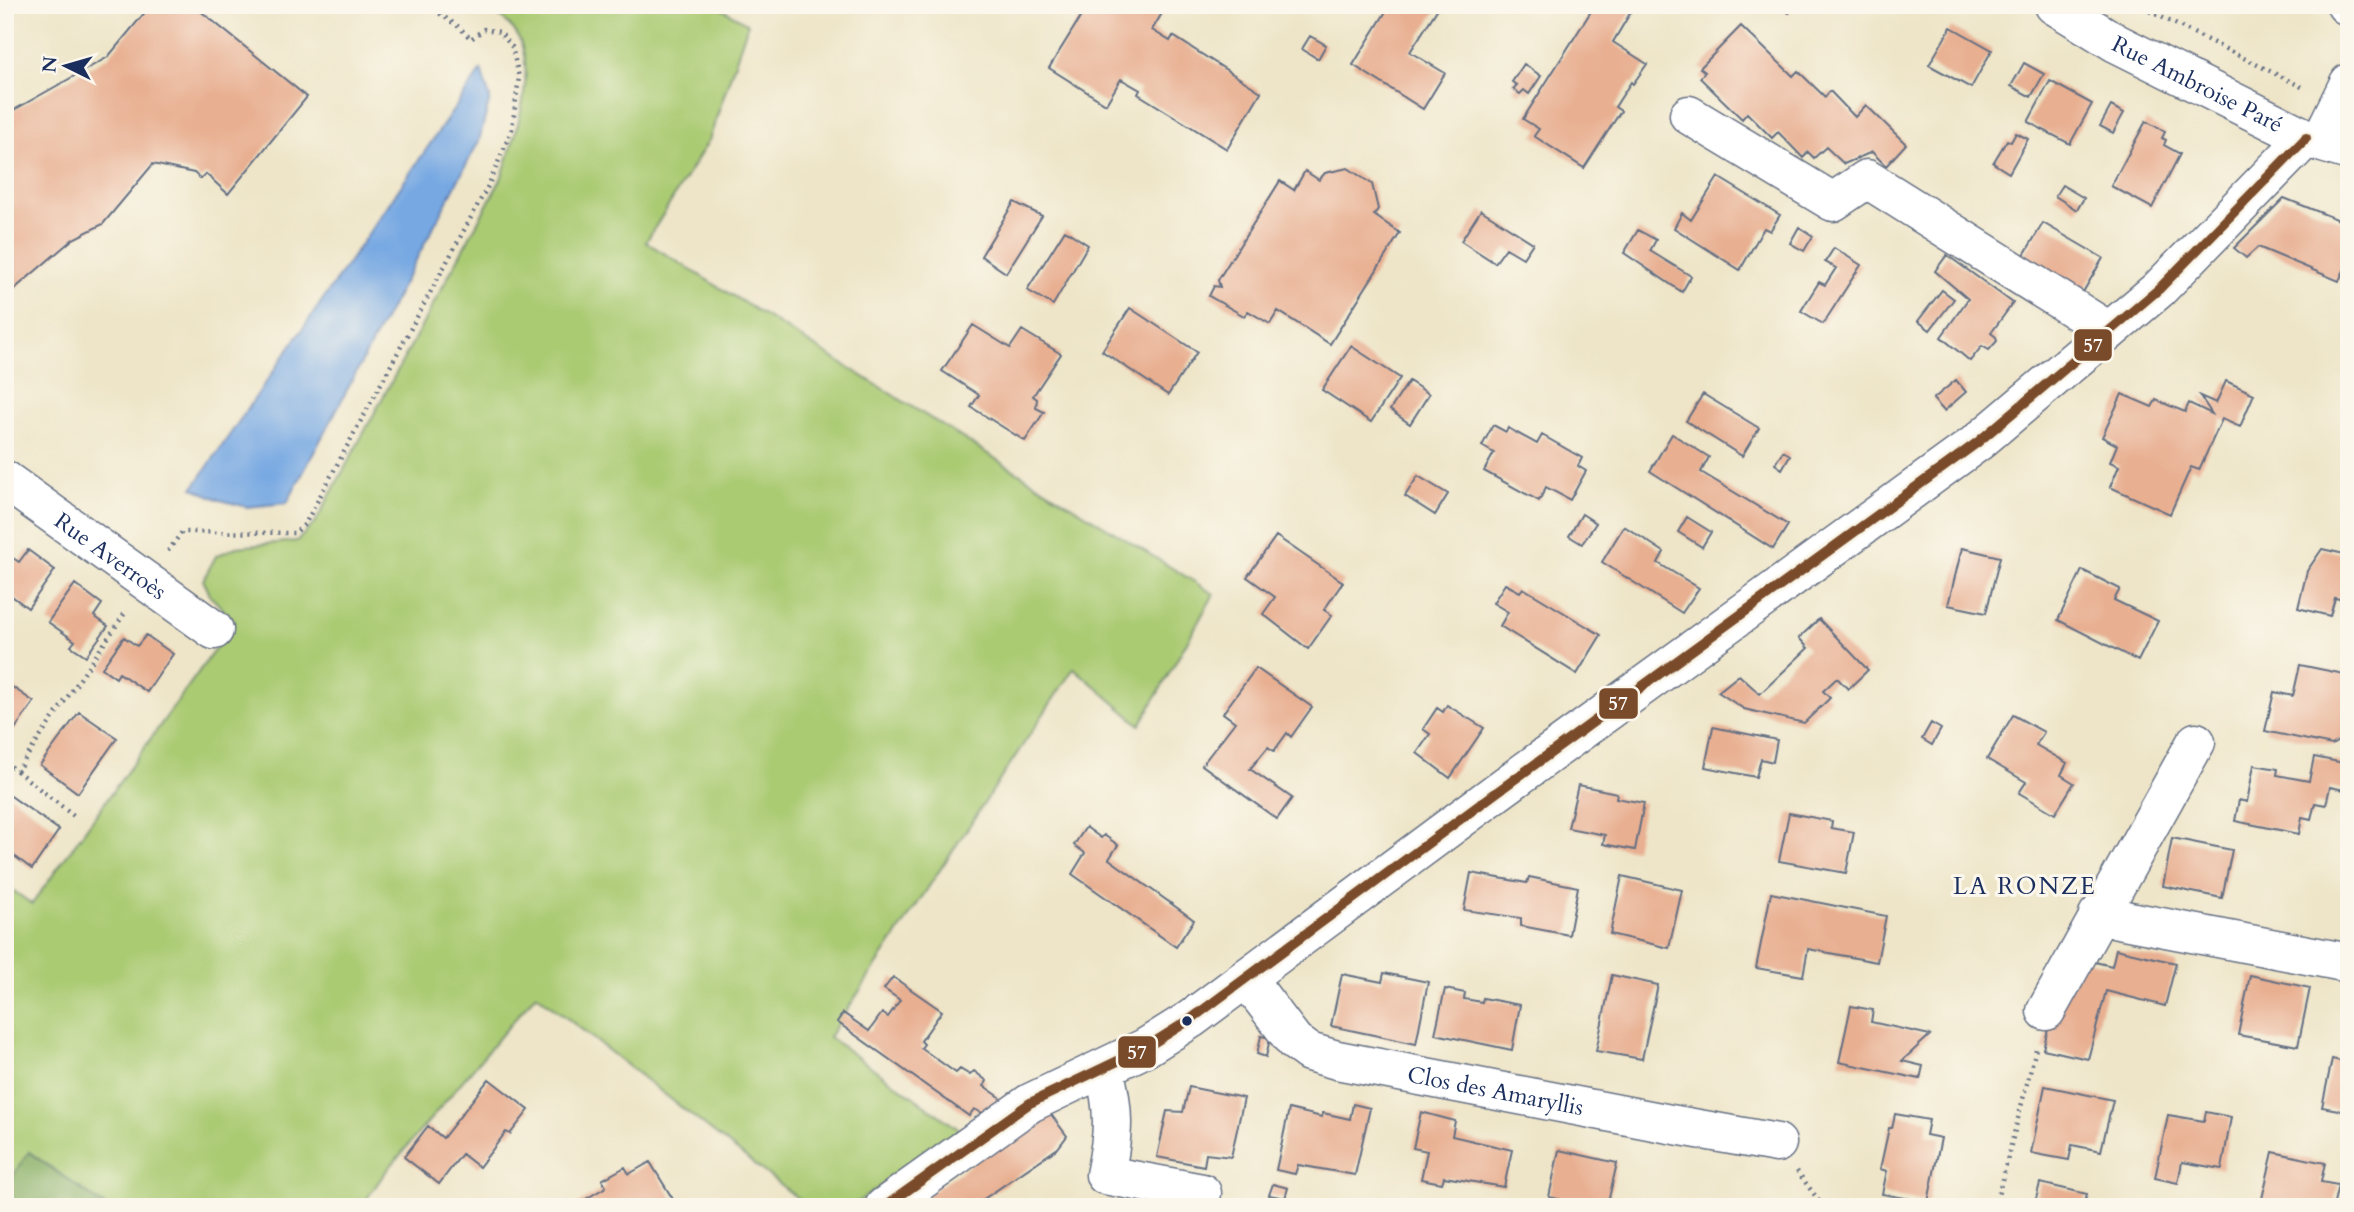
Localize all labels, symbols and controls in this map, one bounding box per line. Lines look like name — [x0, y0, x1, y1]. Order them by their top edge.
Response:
street label: Rue Ambroise Paré — [2107, 28, 2288, 140]
north arrow — [32, 32, 102, 102]
text: N — [36, 55, 64, 74]
line badge: 57 — [2073, 328, 2113, 362]
text: 57 — [2083, 333, 2103, 359]
street label: Rue Averroès — [48, 505, 173, 607]
line badge: 57 — [1598, 687, 1639, 720]
text: 57 — [1608, 691, 1628, 717]
district label: LA RONZE — [1953, 870, 2097, 903]
unlabelled marker — [1180, 1014, 1194, 1028]
line badge: 57 — [1117, 1035, 1157, 1069]
text: 57 — [1127, 1040, 1147, 1066]
street label: Clos des Amaryllis — [1405, 1059, 1586, 1123]

